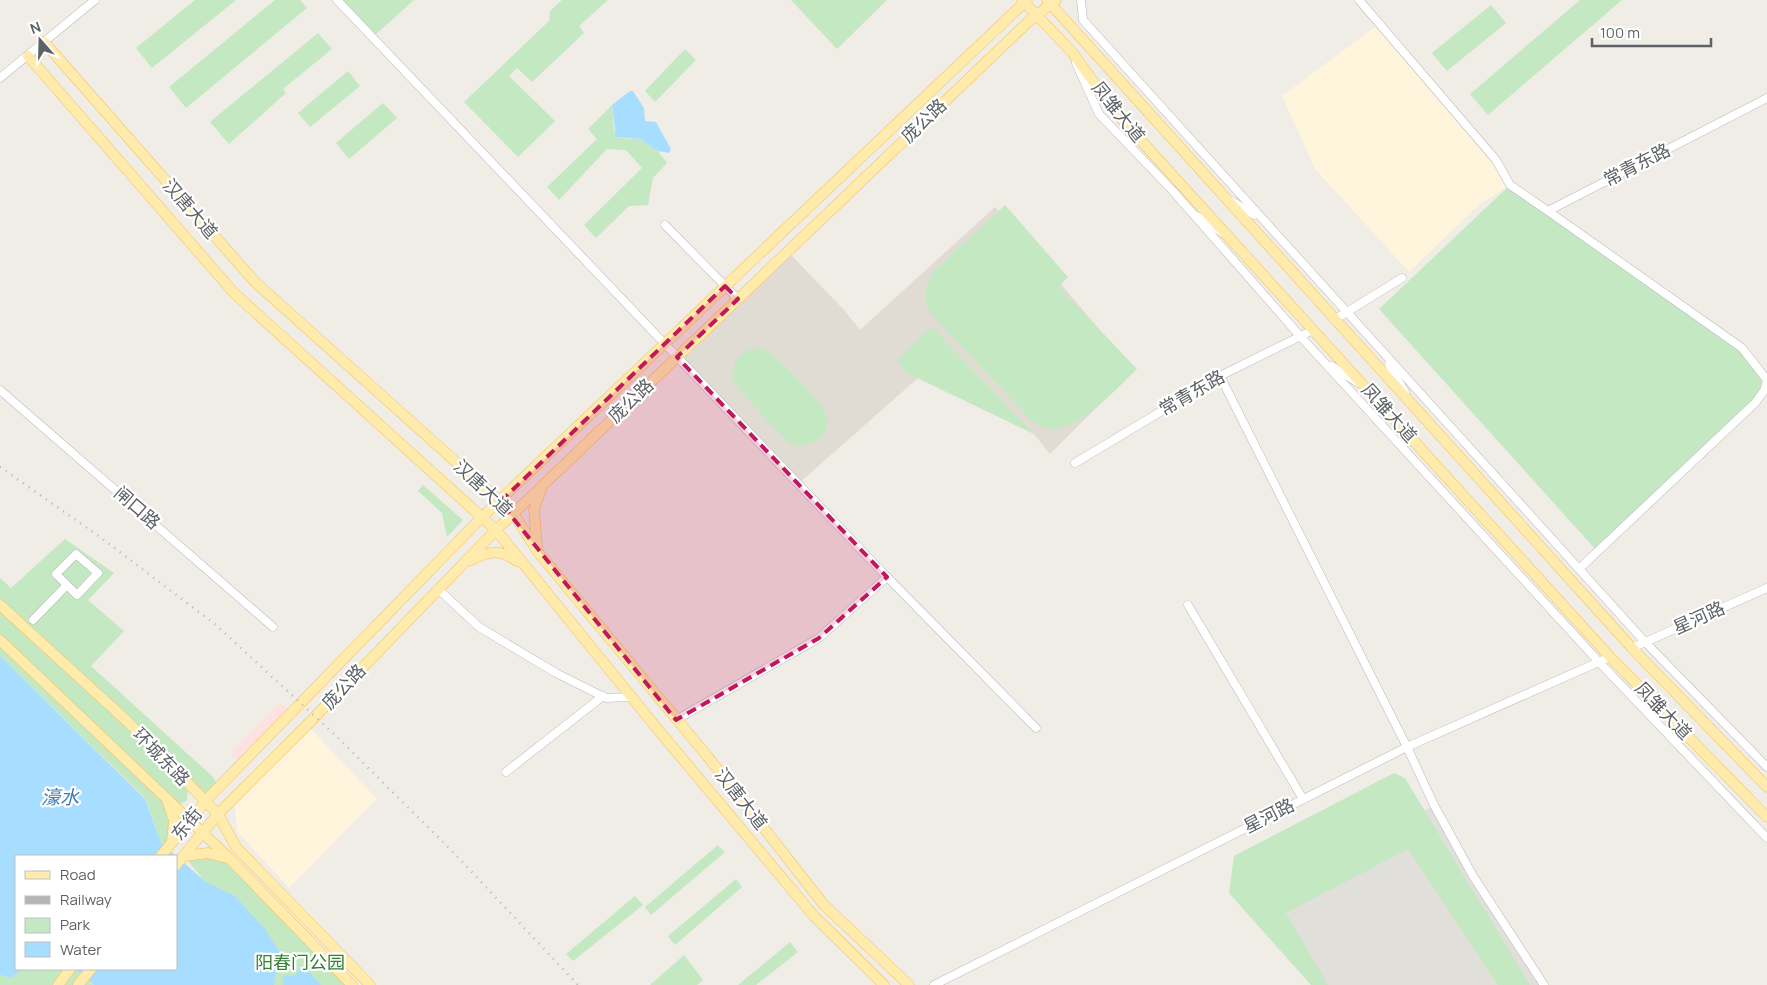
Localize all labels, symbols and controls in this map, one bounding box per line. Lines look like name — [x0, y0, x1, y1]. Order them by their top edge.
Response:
north arrow — [15, 15, 65, 65]
scale bar — [1592, 15, 1711, 47]
text: N — [27, 17, 43, 38]
text: 100 m — [1600, 22, 1640, 43]
street label: 凤雏大道 — [1087, 76, 1151, 147]
street label: 庞公路 — [896, 93, 951, 148]
street label: 常青东路 — [1599, 137, 1674, 191]
street label: 汉唐大道 — [158, 173, 223, 243]
street label: 常青东路 — [1154, 364, 1229, 421]
street label: 庞公路 — [603, 373, 658, 428]
street label: 凤雏大道 — [1357, 378, 1423, 447]
street label: 汉唐大道 — [449, 454, 518, 521]
street label: 闸口路 — [109, 480, 166, 534]
street label: 星河路 — [1669, 595, 1728, 639]
street label: 庞公路 — [316, 658, 370, 714]
street label: 凤雏大道 — [1630, 676, 1697, 745]
street label: 环城东路 — [128, 722, 195, 791]
street label: 汉唐大道 — [710, 763, 773, 834]
water label: 濠水 — [41, 784, 80, 810]
street label: 星河路 — [1239, 792, 1298, 838]
street label: 东街 — [166, 802, 207, 845]
legend — [15, 855, 178, 970]
text: Road — [60, 864, 96, 885]
text: Railway — [60, 889, 112, 910]
text: Park — [60, 914, 90, 935]
text: Water — [60, 939, 102, 960]
park label: 阳春门公园 — [255, 950, 345, 974]

